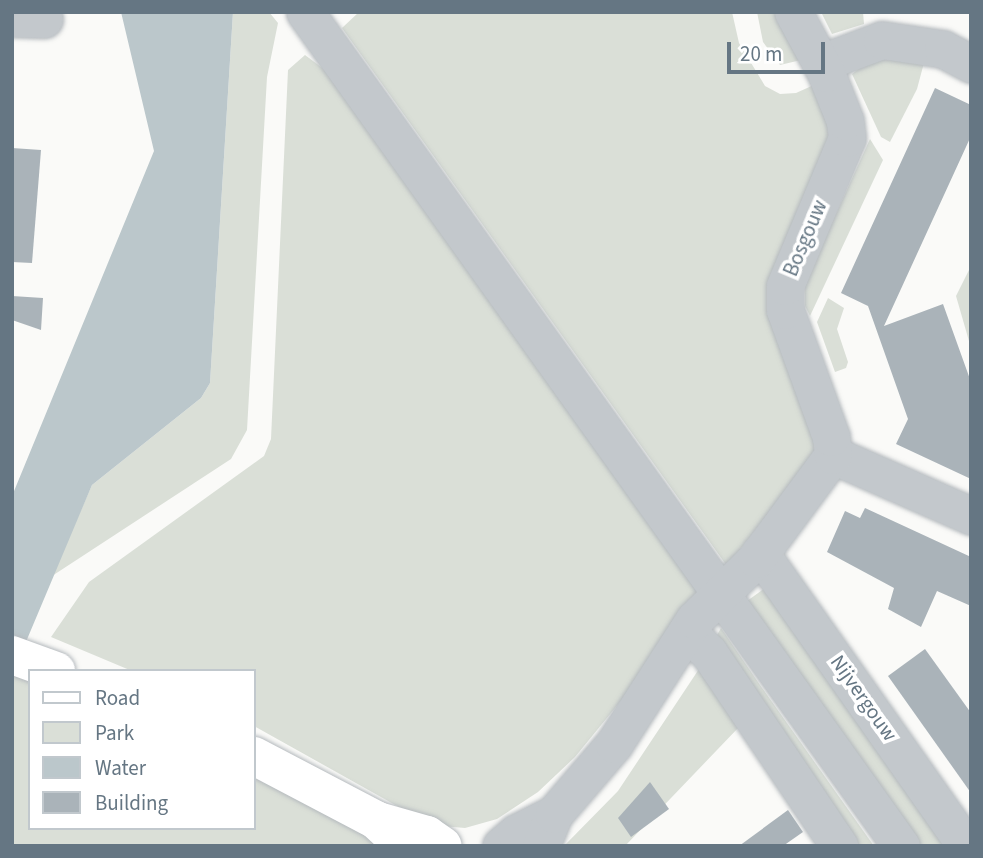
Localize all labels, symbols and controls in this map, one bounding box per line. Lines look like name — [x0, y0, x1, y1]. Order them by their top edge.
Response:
scale bar — [731, 28, 829, 72]
text: 20 m — [740, 39, 782, 69]
street label: Bosgouw — [778, 196, 832, 280]
street label: Nijvergouw — [825, 650, 903, 746]
legend — [28, 669, 256, 830]
text: Road — [95, 683, 140, 713]
text: Park — [95, 718, 134, 748]
text: Water — [95, 753, 146, 783]
text: Building — [95, 788, 168, 818]

